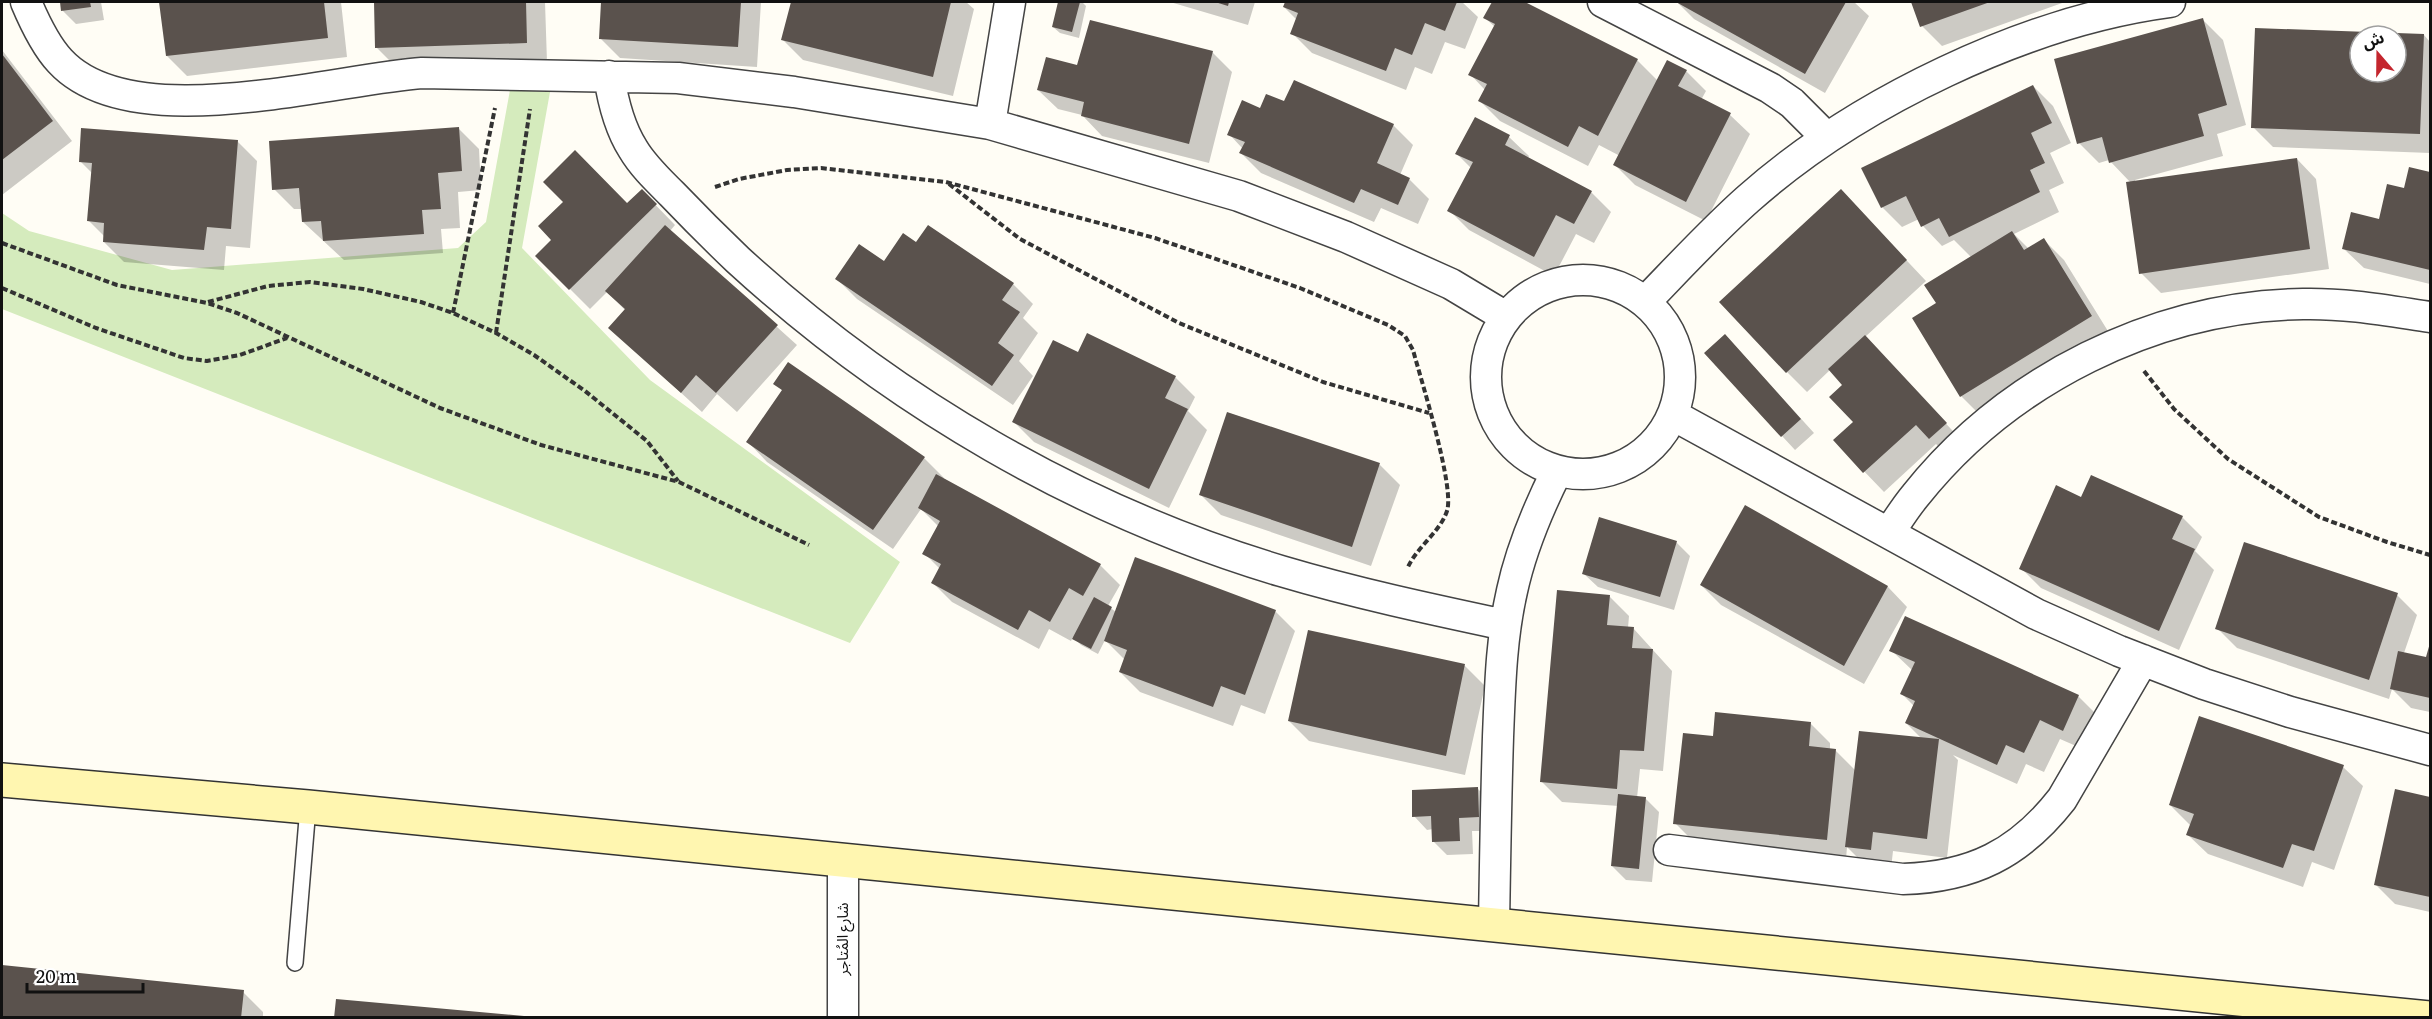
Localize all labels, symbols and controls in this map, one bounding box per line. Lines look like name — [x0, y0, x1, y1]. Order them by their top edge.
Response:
north arrow — [2348, 24, 2408, 84]
text: ش — [2358, 24, 2387, 54]
street label: شارع المُتاجر — [830, 902, 855, 977]
scale bar — [27, 956, 142, 994]
text: 20 m — [36, 962, 77, 989]

